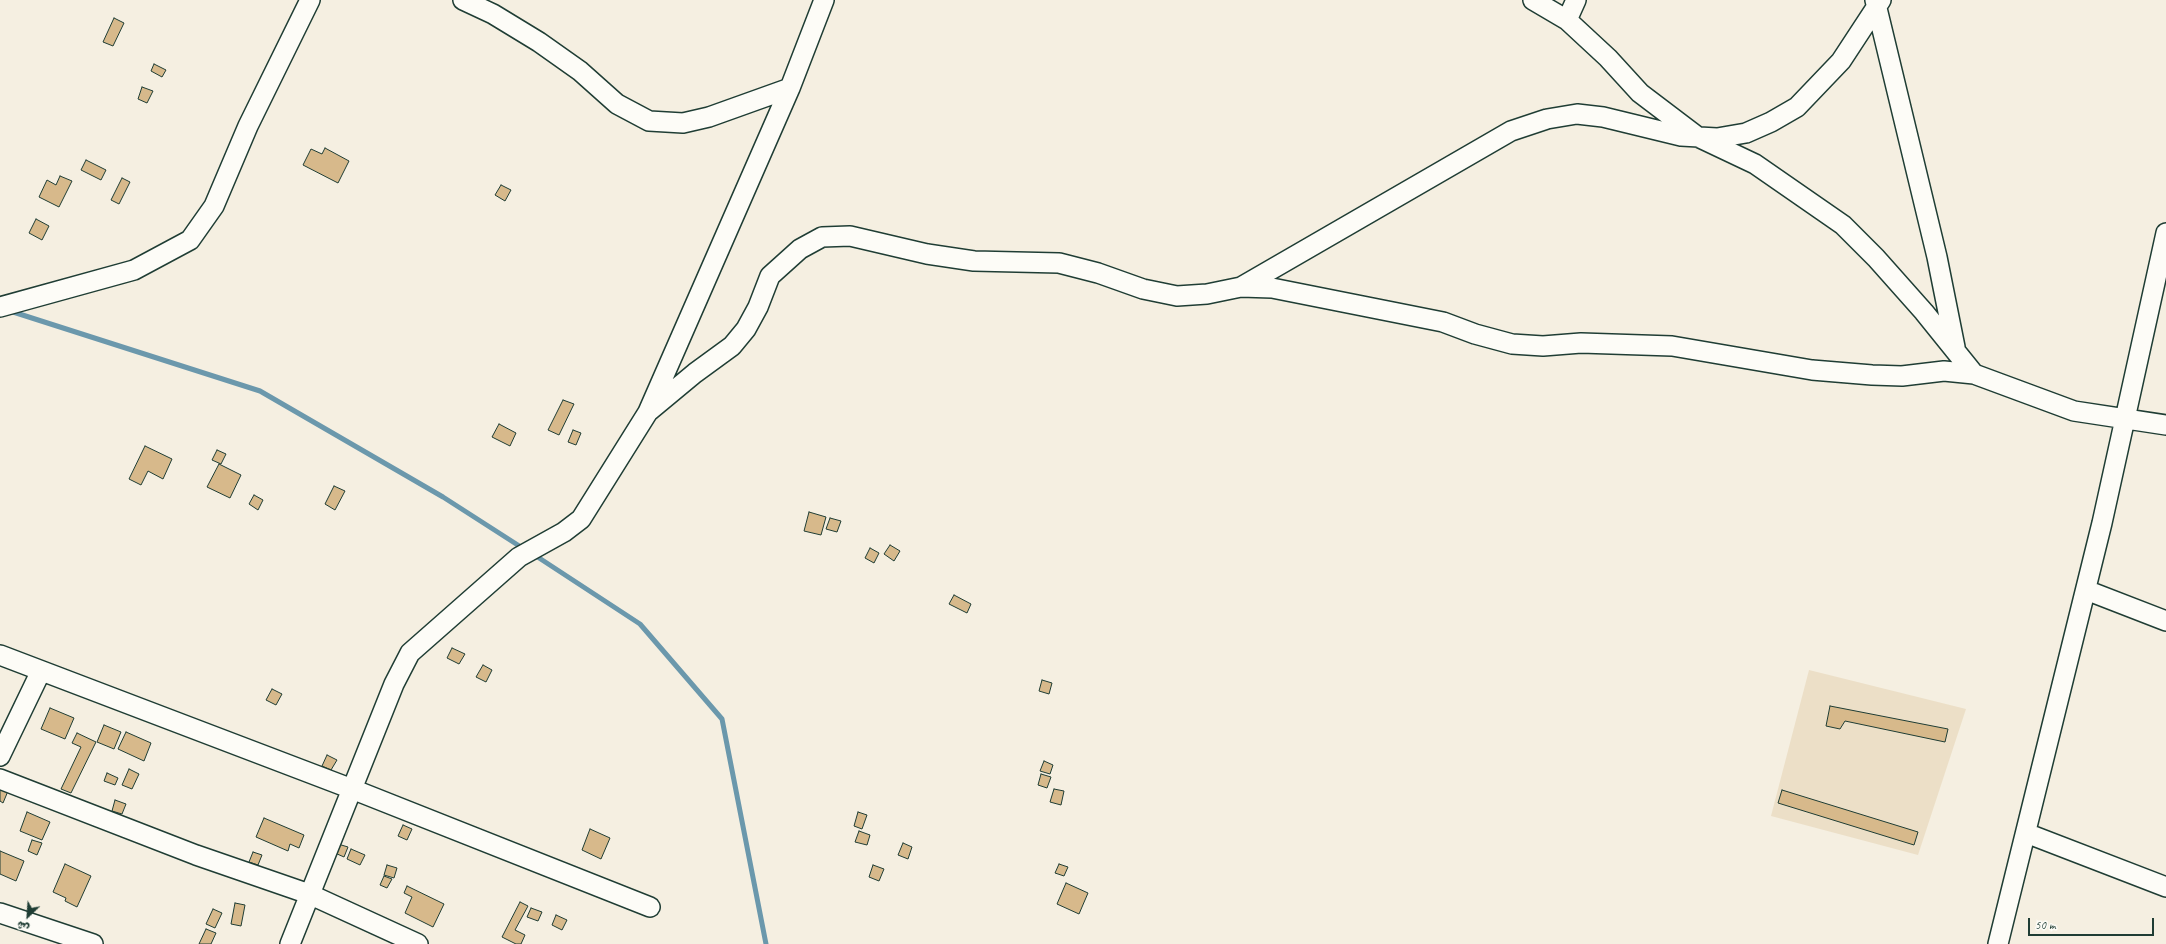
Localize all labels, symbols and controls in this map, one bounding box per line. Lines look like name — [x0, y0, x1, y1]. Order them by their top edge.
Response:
north arrow — [8, 896, 48, 936]
scale bar — [2030, 910, 2156, 936]
text: 50 m — [2035, 917, 2055, 933]
text: ش — [14, 918, 31, 936]

